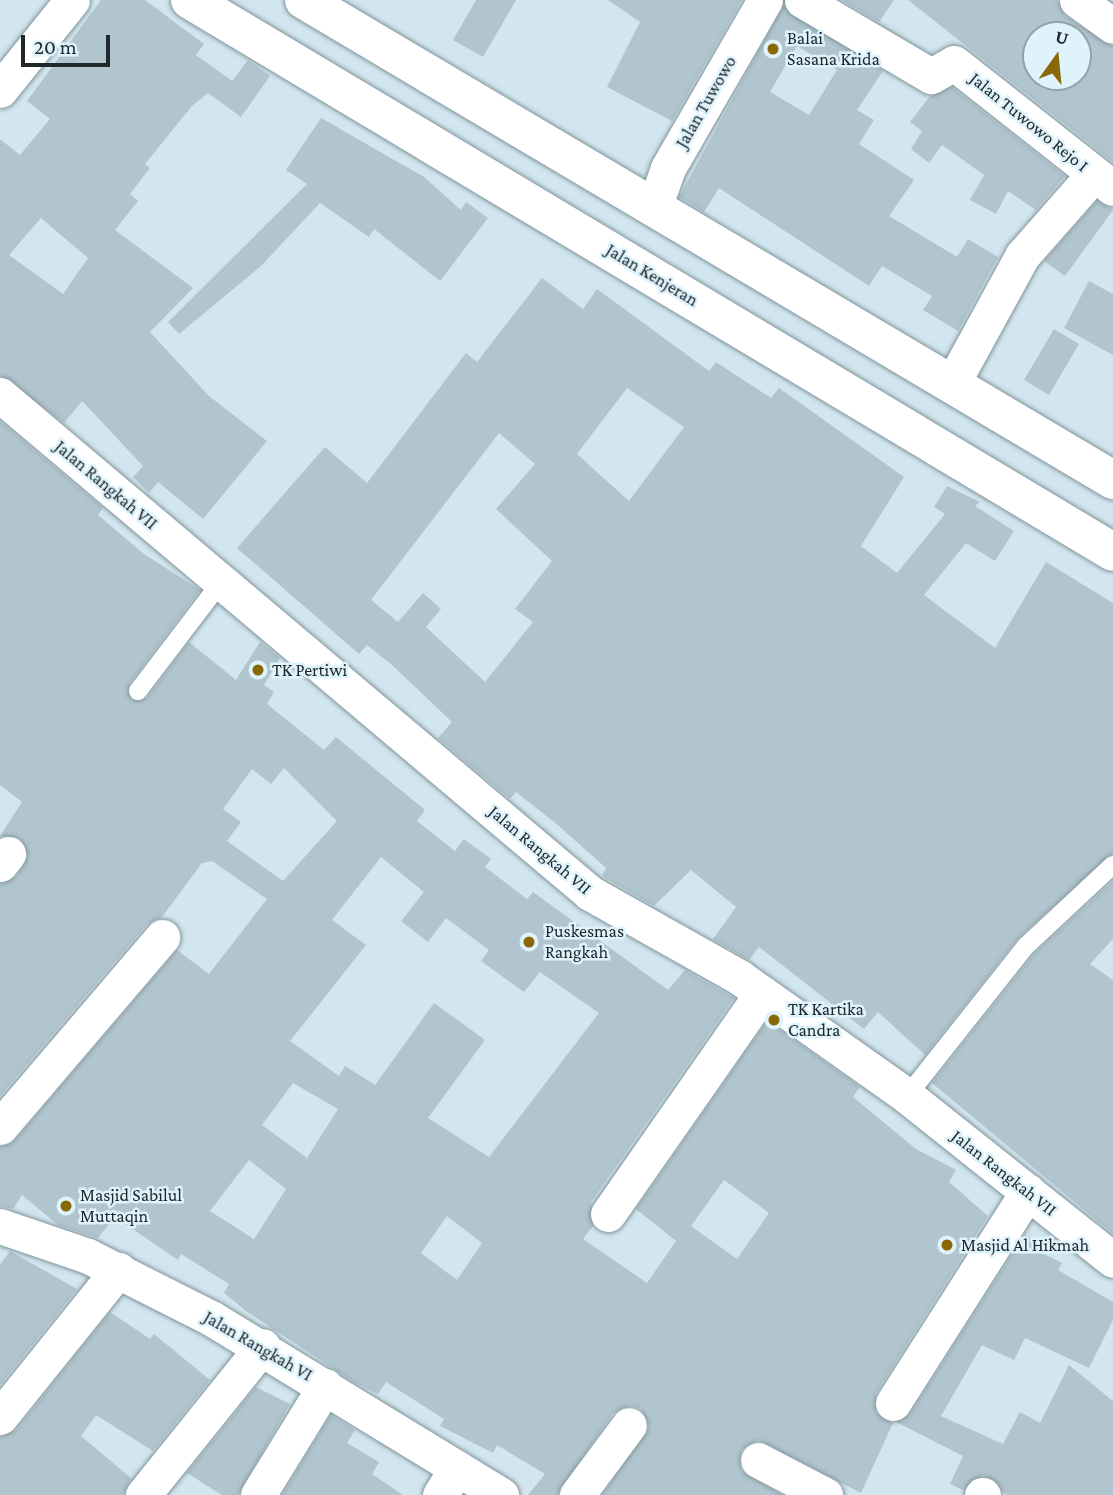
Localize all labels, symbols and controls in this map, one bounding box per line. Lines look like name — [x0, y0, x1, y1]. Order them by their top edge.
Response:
scale bar — [24, 21, 114, 65]
north arrow — [1022, 21, 1092, 91]
text: U — [1053, 25, 1071, 49]
place label: Balai Sasana Krida — [787, 28, 880, 70]
text: 20 m — [34, 35, 77, 59]
marker: Balai Sasana Krida — [765, 41, 781, 57]
street label: Jalan Tuwowo — [671, 52, 741, 152]
street label: Jalan Tuwowo Rejo I — [965, 68, 1093, 176]
street label: Jalan Kenjeran — [602, 239, 702, 311]
street label: Jalan Rangkah VII — [50, 436, 162, 534]
place label: TK Pertiwi — [272, 659, 347, 681]
marker: TK Pertiwi — [250, 662, 266, 678]
street label: Jalan Rangkah VII — [484, 801, 596, 899]
place label: Puskesmas Rangkah — [545, 921, 624, 964]
marker: Puskesmas Rangkah — [519, 932, 539, 952]
place label: TK Kartika Candra — [788, 999, 864, 1042]
marker: TK Kartika Candra — [766, 1012, 782, 1028]
street label: Jalan Rangkah VII — [947, 1125, 1061, 1221]
place label: Masjid Sabilul Muttaqin — [80, 1185, 182, 1228]
marker: Masjid Sabilul Muttaqin — [58, 1198, 74, 1214]
place label: Masjid Al Hikmah — [961, 1234, 1089, 1256]
marker: Masjid Al Hikmah — [939, 1237, 955, 1253]
street label: Jalan Rangkah VI — [200, 1306, 316, 1386]

